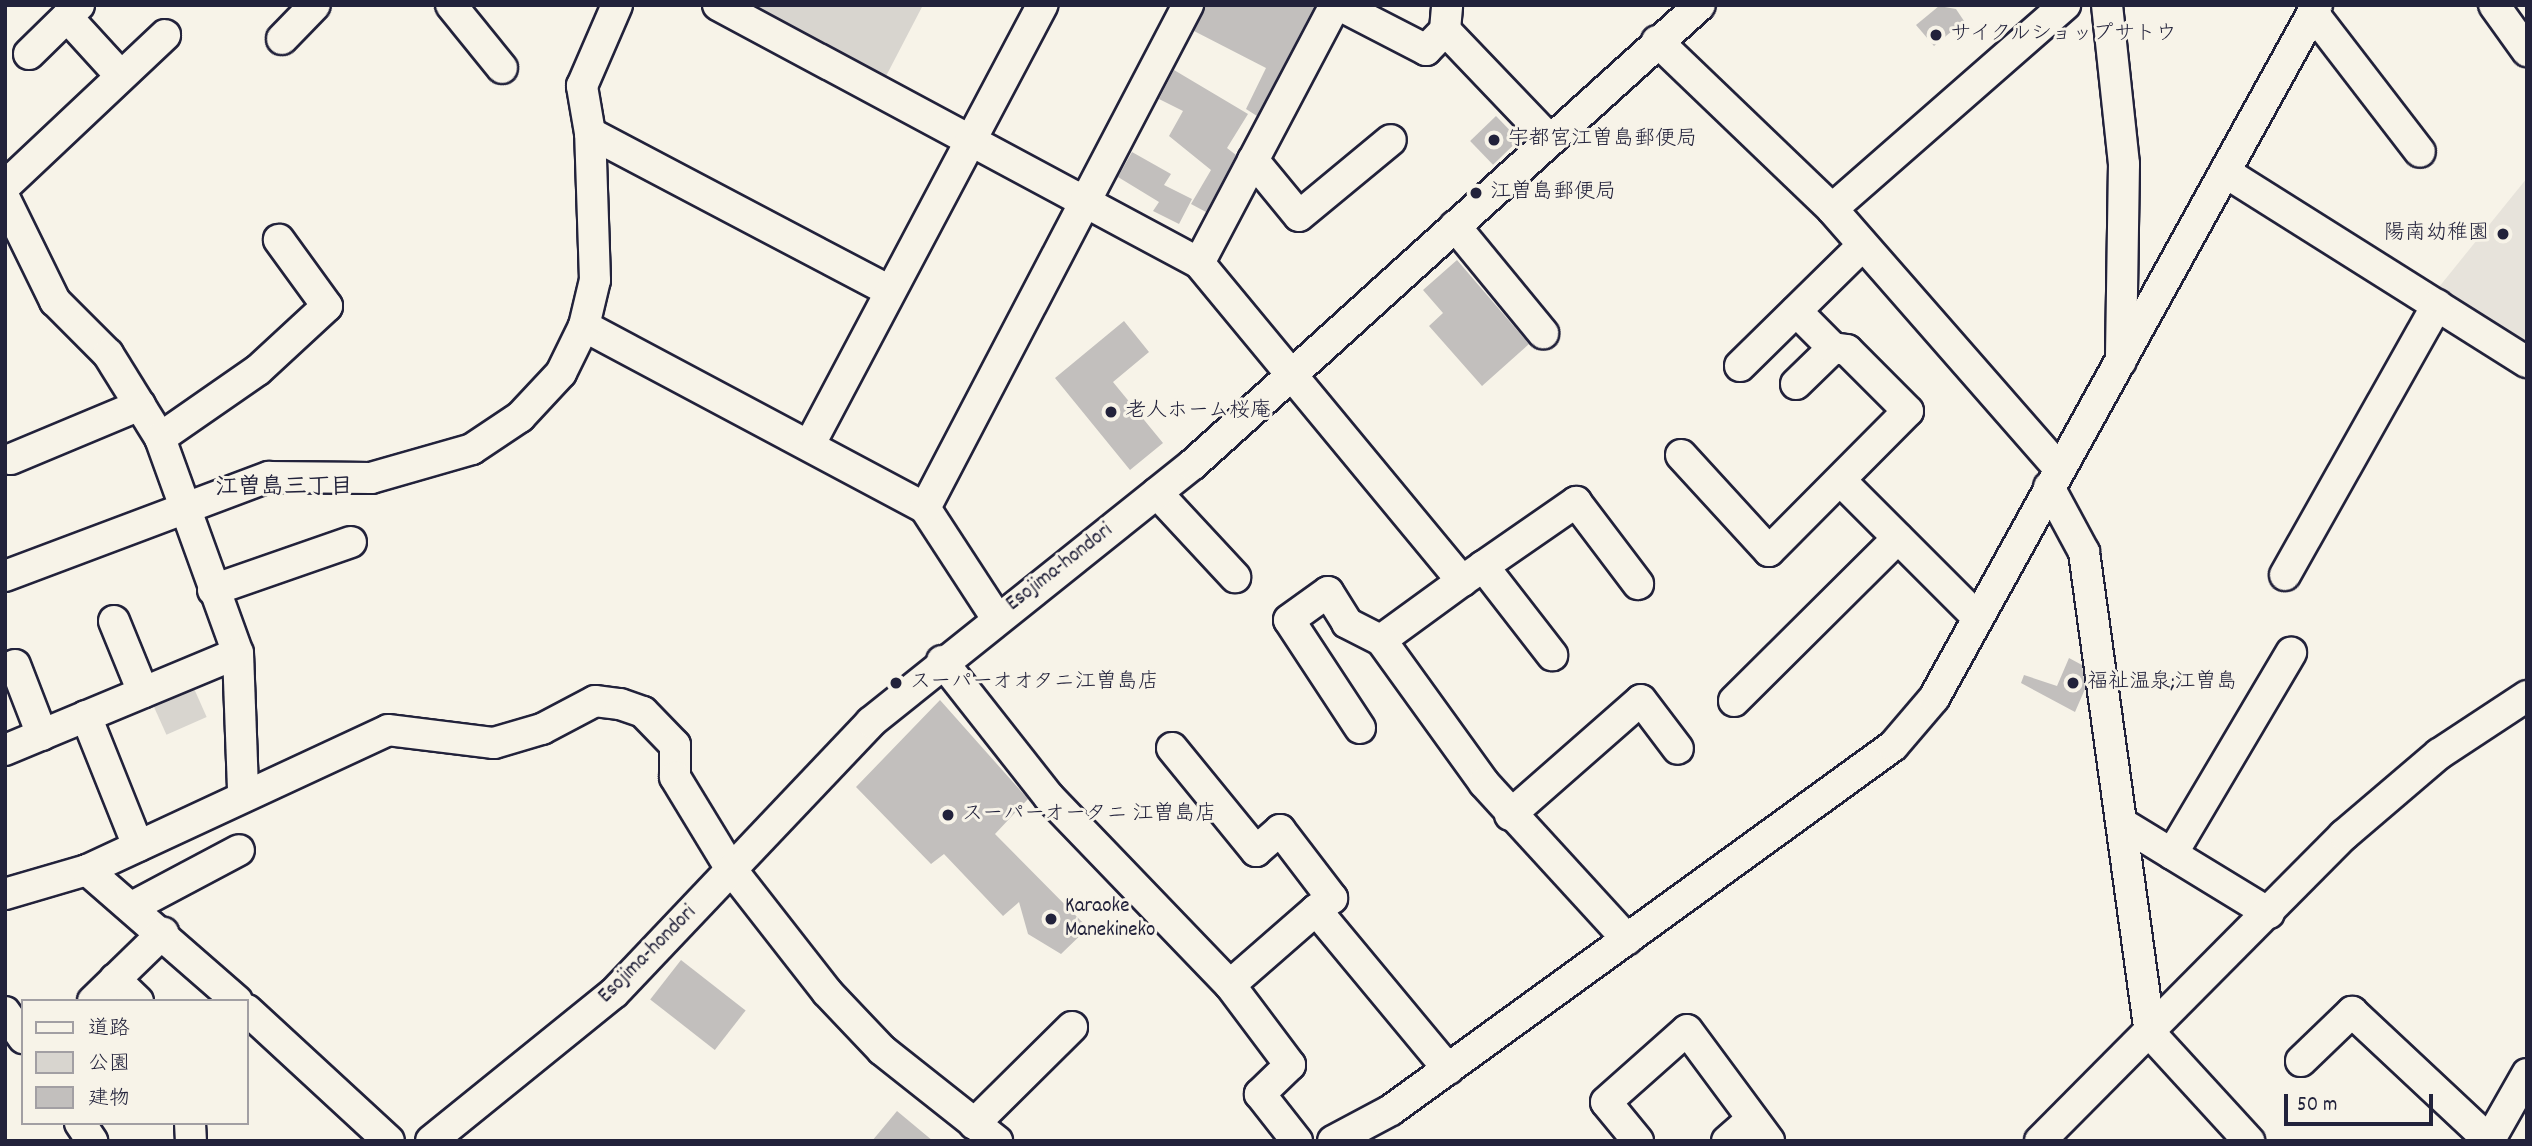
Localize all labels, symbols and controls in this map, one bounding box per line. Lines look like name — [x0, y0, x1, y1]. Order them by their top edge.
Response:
place label: サイクルショップサトウ — [1950, 22, 2181, 48]
marker: サイクルショップサトウ — [1928, 27, 1944, 43]
place label: 宇都宮江曽島郵便局 — [1508, 127, 1697, 153]
marker: 宇都宮江曽島郵便局 — [1486, 132, 1502, 148]
place label: 江曽島郵便局 — [1490, 180, 1616, 206]
marker: 江曽島郵便局 — [1468, 185, 1484, 201]
place label: 陽南幼稚園 — [2384, 221, 2489, 247]
marker: 陽南幼稚園 — [2495, 226, 2511, 242]
place label: 老人ホーム桜庵 — [1125, 399, 1272, 425]
marker: 老人ホーム桜庵 — [1103, 404, 1119, 420]
district label: 江曽島三丁目 — [215, 475, 353, 503]
street label: Esojima-hondori — [1002, 519, 1118, 617]
place label: スーパーオオタニ江曽島店 — [910, 670, 1161, 696]
place label: 福祉温泉;江曽島 — [2087, 670, 2237, 696]
marker: スーパーオオタニ江曽島店 — [888, 675, 904, 691]
marker: 福祉温泉;江曽島 — [2065, 675, 2081, 691]
place label: スーパーオータニ 江曽島店 — [962, 802, 1218, 828]
marker: スーパーオータニ 江曽島店 — [940, 807, 956, 823]
place label: Karaoke Manekineko — [1065, 894, 1155, 944]
street label: Esojima-hondori — [594, 901, 702, 1009]
marker: Karaoke Manekineko — [1043, 911, 1059, 927]
legend — [21, 999, 248, 1125]
text: 道路 — [88, 1015, 130, 1045]
text: 公園 — [88, 1050, 130, 1080]
scale bar — [2287, 1080, 2436, 1124]
text: 建物 — [88, 1085, 130, 1115]
text: 50 m — [2297, 1091, 2337, 1121]

